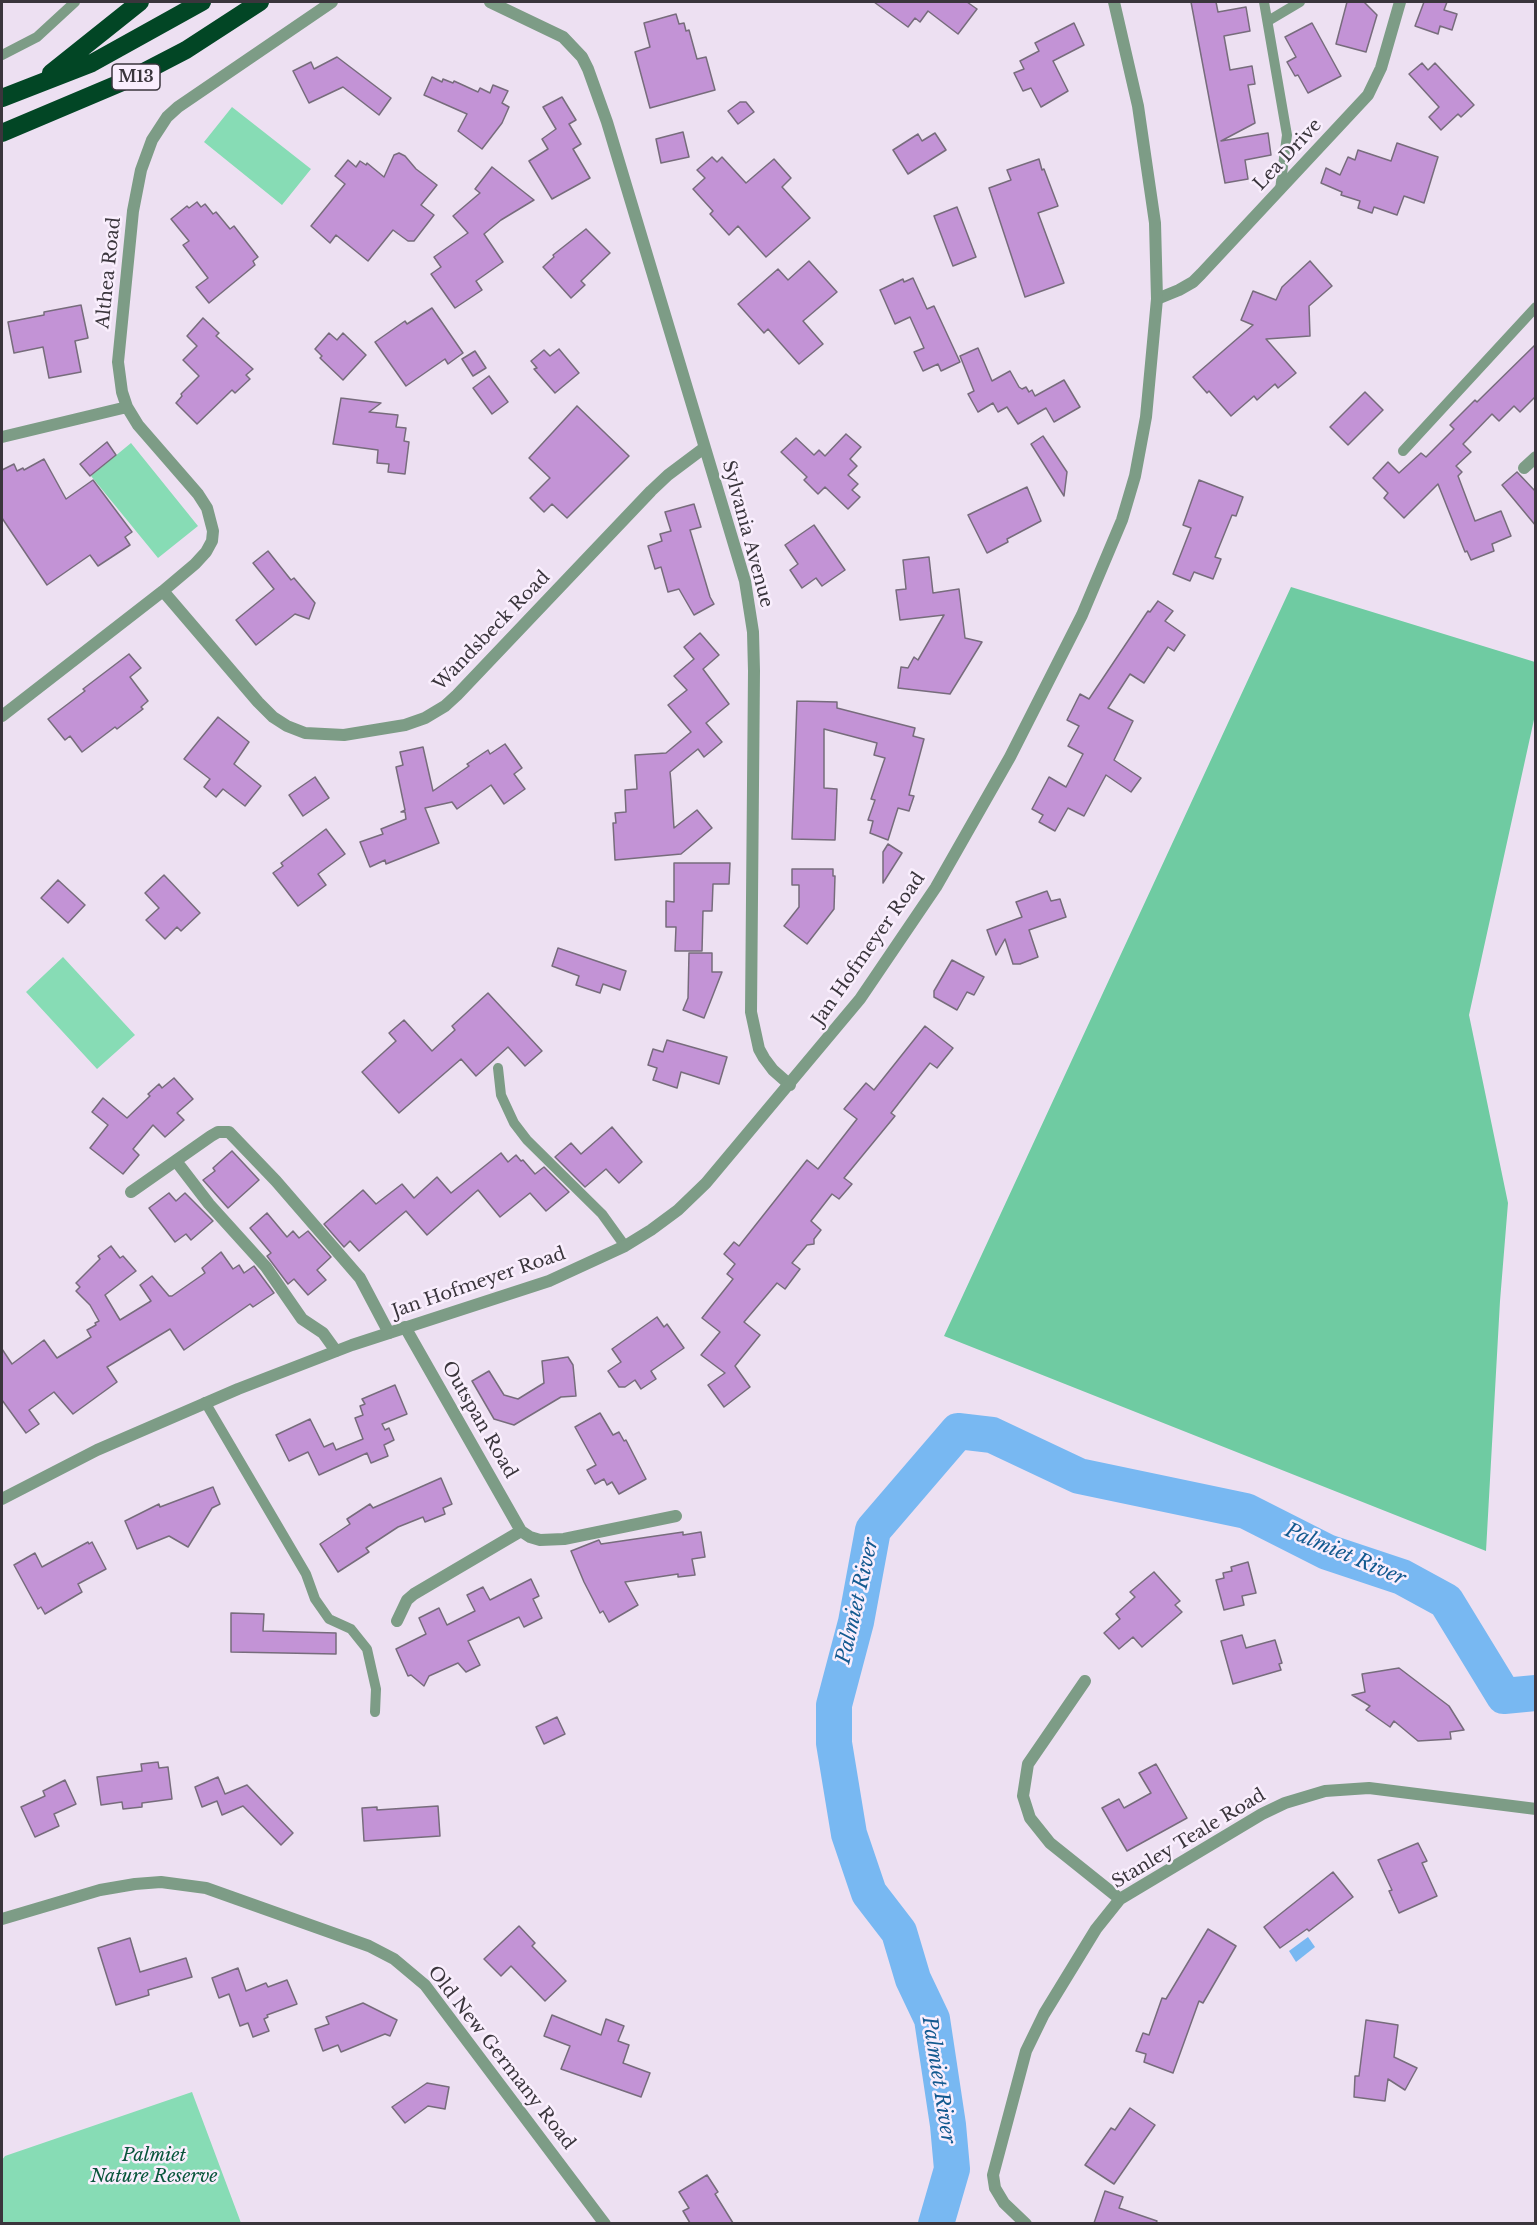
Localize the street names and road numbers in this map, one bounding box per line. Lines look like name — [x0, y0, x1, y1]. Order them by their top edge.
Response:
road number: M13 — [112, 64, 160, 90]
street label: Lea Drive — [1249, 115, 1327, 195]
street label: Althea Road — [92, 216, 126, 330]
street label: Sylvania Avenue — [717, 458, 777, 610]
street label: Wandsbeck Road — [429, 567, 555, 695]
street label: Jan Hofmeyer Road — [808, 868, 930, 1030]
street label: Jan Hofmeyer Road — [390, 1243, 568, 1323]
street label: Outspan Road — [437, 1358, 521, 1482]
street label: Stanley Teale Road — [1108, 1785, 1270, 1893]
street label: Old New Germany Road — [423, 1962, 579, 2154]

